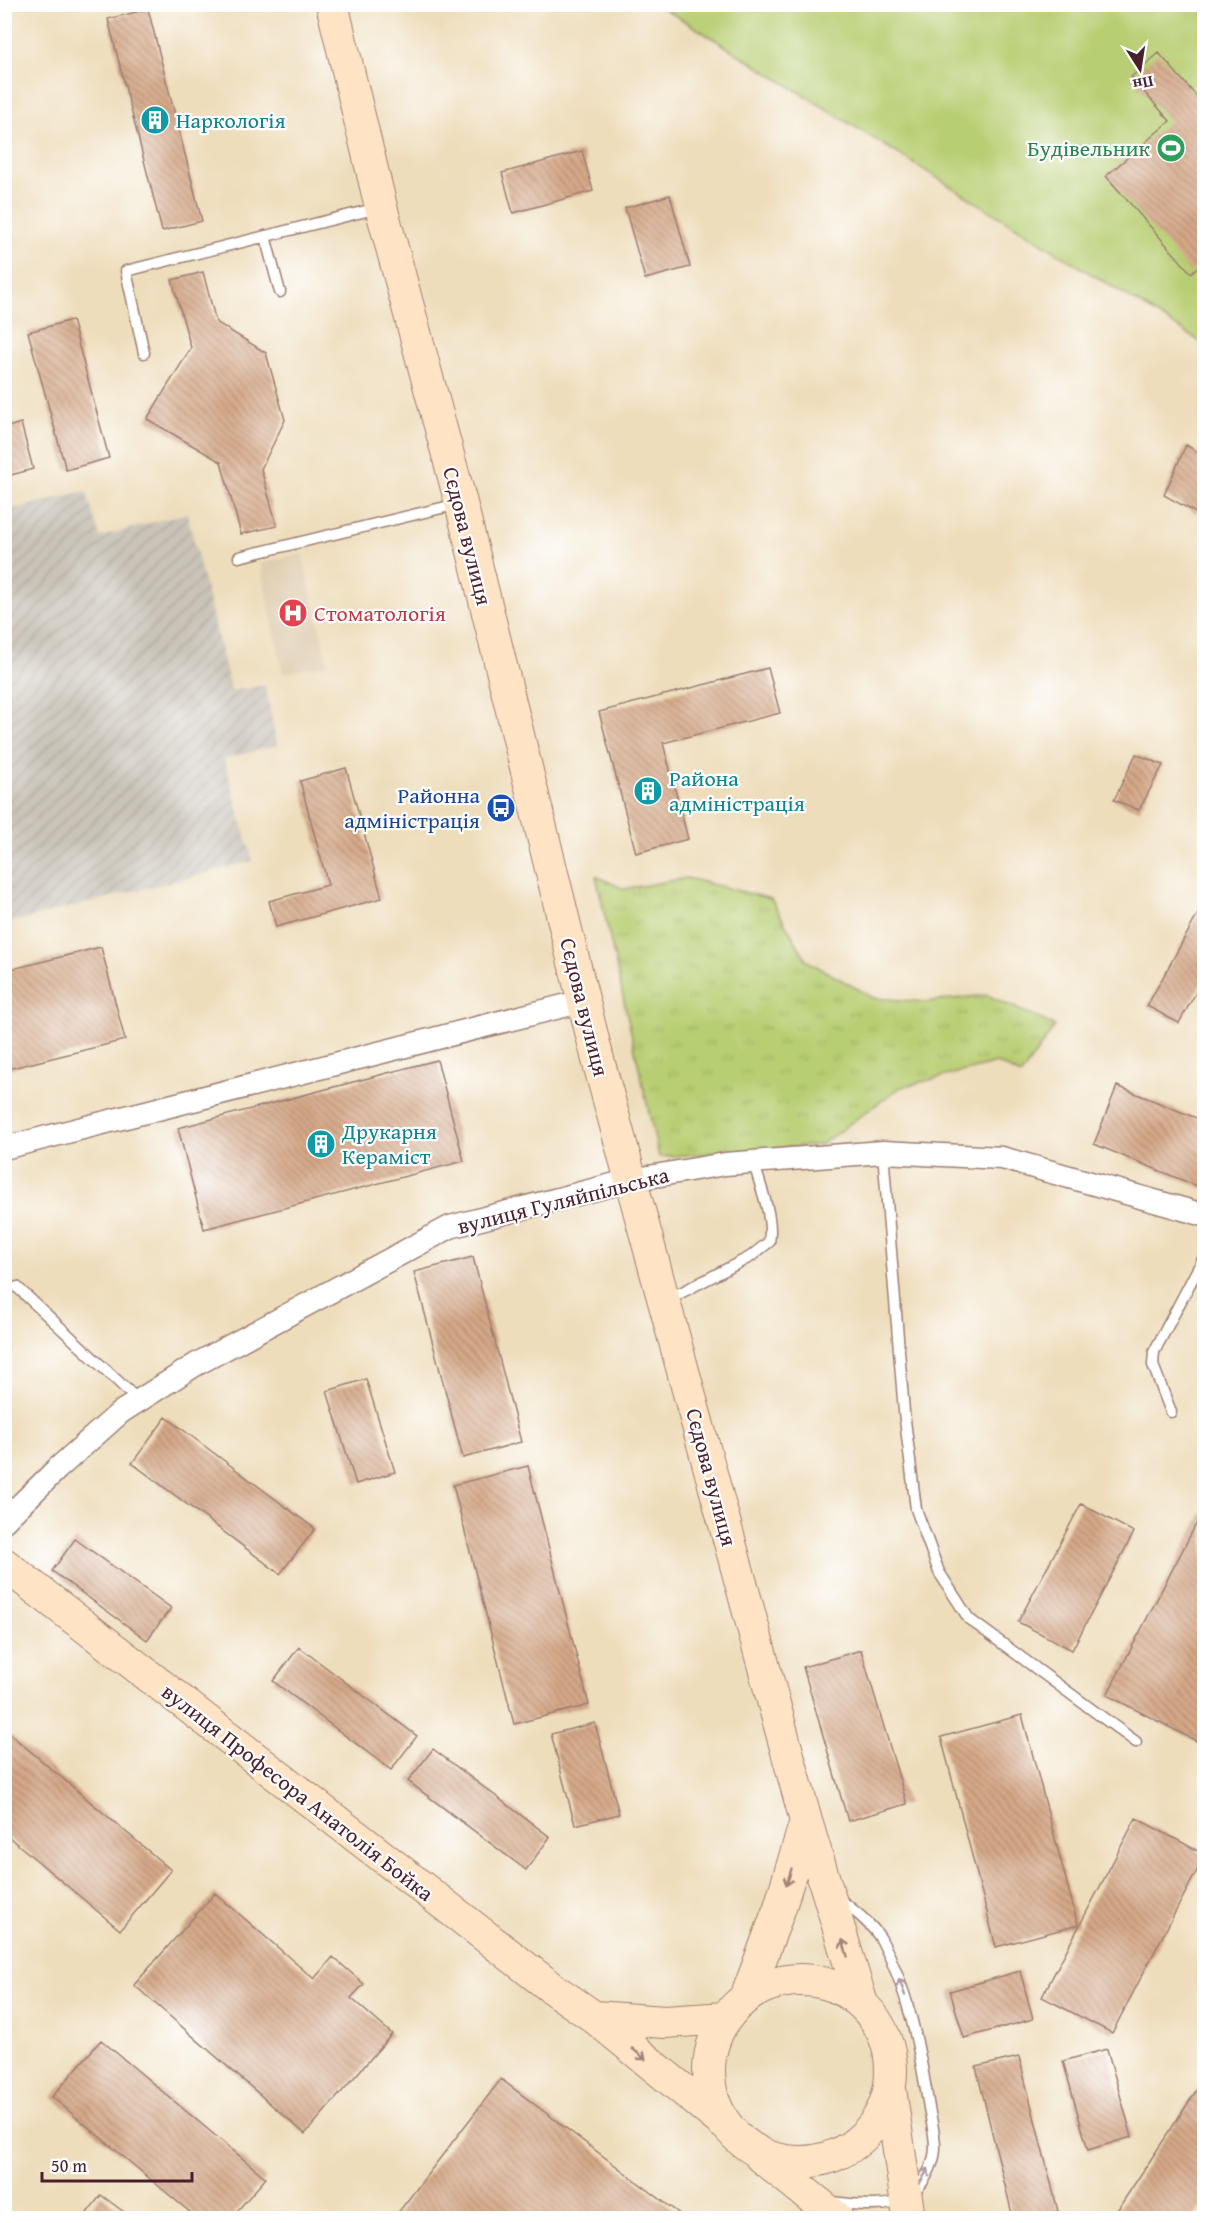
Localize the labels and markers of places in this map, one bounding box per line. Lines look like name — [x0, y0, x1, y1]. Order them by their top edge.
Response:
building icon: Наркологія — [139, 104, 171, 136]
place label: Наркологія — [176, 104, 286, 136]
place label: Будівельник — [1027, 132, 1150, 164]
sports icon: Будівельник — [1155, 132, 1187, 164]
hospital icon: Стоматологія — [277, 597, 309, 629]
place label: Стоматологія — [314, 597, 446, 629]
place label: Района адміністрація — [669, 762, 805, 819]
building icon: Района адміністрація — [632, 775, 664, 807]
place label: Районна адміністрація — [344, 779, 481, 836]
bus stop icon: Районна адміністрація — [485, 792, 517, 824]
place label: Друкарня Кераміст — [341, 1115, 437, 1172]
building icon: Друкарня Кераміст — [305, 1128, 337, 1160]

